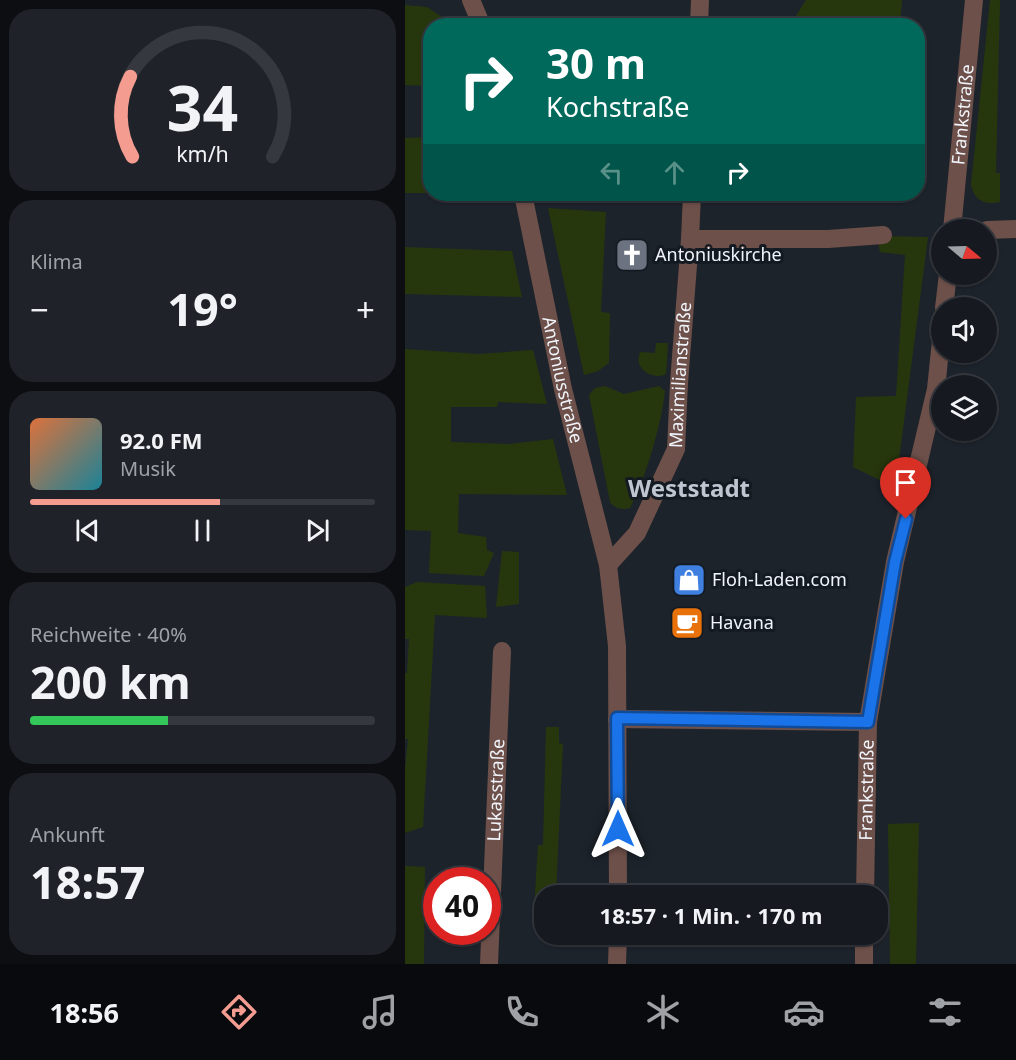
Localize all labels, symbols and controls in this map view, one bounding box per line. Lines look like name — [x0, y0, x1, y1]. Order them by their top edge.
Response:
text: 30 m — [546, 34, 646, 91]
icon: right — [447, 42, 525, 120]
street label: Frankstraße — [945, 63, 979, 166]
text: 34 — [167, 64, 238, 149]
text: Kochstraße — [546, 88, 689, 125]
text: km/h — [176, 139, 229, 168]
icon: left — [595, 156, 628, 189]
icon: ahead — [658, 156, 691, 189]
icon: right — [721, 156, 754, 189]
north arrow — [931, 219, 997, 285]
map controls — [931, 219, 997, 441]
church icon: Antoniuskirche — [614, 237, 650, 273]
place label: Antoniuskirche — [655, 242, 782, 266]
text: Klima — [30, 248, 83, 275]
text: 19° — [167, 278, 238, 339]
text: − — [30, 287, 49, 332]
text: + — [356, 287, 375, 332]
button: sound — [931, 297, 997, 363]
street label: Maximilianstraße — [663, 301, 696, 449]
street label: Antoniusstraße — [537, 314, 589, 446]
button: layers — [931, 375, 997, 441]
text: 92.0 FM — [120, 425, 202, 455]
text: Musik — [120, 455, 176, 482]
pin — [880, 457, 931, 519]
icon: arrive — [889, 466, 922, 499]
district label: Weststadt — [628, 471, 750, 504]
icon: previous — [71, 514, 104, 547]
icon: pause — [186, 514, 219, 547]
icon: next — [301, 514, 334, 547]
shop icon: Floh-Laden.com — [671, 562, 707, 598]
place label: Floh-Laden.com — [712, 567, 847, 591]
cafe icon: Havana — [669, 605, 705, 641]
place label: Havana — [710, 610, 774, 634]
text: Reichweite · 40% — [30, 621, 187, 648]
text: 200 km — [30, 651, 191, 712]
street label: Lukasstraße — [481, 738, 509, 842]
street label: Frankstraße — [853, 739, 879, 841]
position arrow — [586, 797, 650, 861]
text: Ankunft — [30, 821, 105, 848]
text: 18:57 — [30, 851, 146, 912]
speed limit sign: 40 — [423, 867, 501, 945]
text: 18:57 · 1 Min. · 170 m — [600, 900, 822, 930]
icon: directions — [218, 991, 260, 1033]
icon: music — [359, 991, 401, 1033]
icon: phone — [501, 991, 543, 1033]
icon: climate — [642, 991, 684, 1033]
icon: car — [783, 991, 825, 1033]
icon: filters — [924, 991, 966, 1033]
text: 18:56 — [50, 994, 119, 1031]

